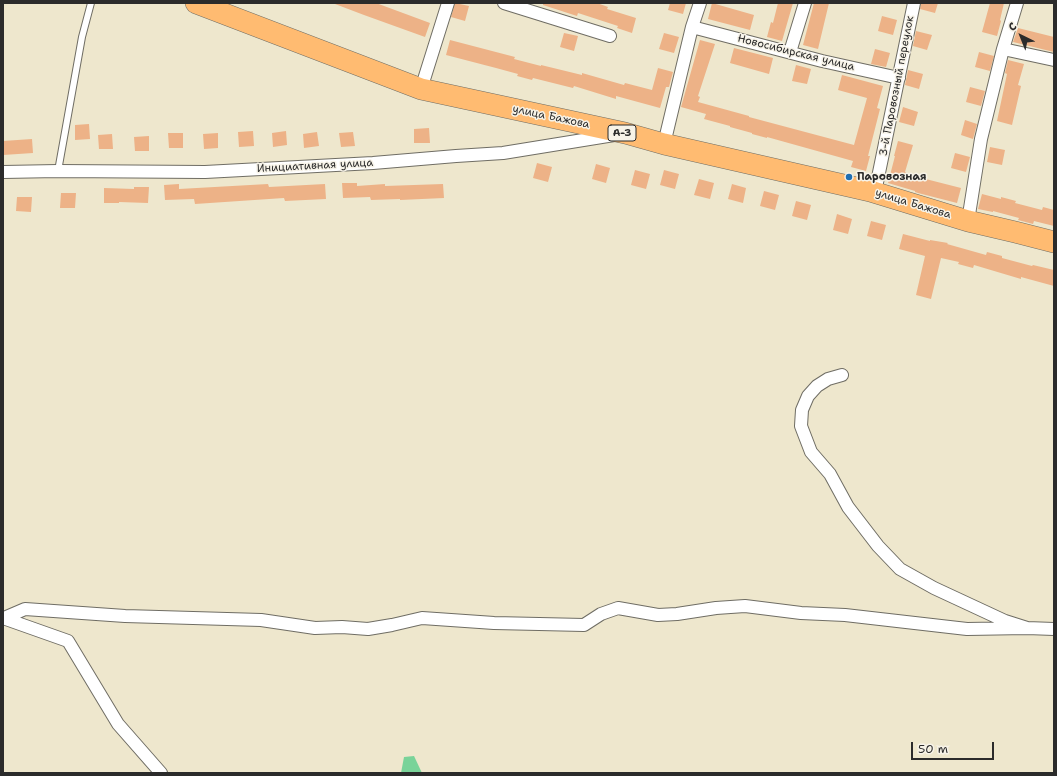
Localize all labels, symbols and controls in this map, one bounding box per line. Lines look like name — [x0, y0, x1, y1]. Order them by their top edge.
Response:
street label: 3-й Паровозный переулок — [877, 15, 917, 157]
north arrow — [1001, 16, 1041, 56]
text: С — [1005, 19, 1020, 35]
street label: Новосибирская улица — [736, 32, 856, 74]
street label: улица Бажова — [511, 102, 591, 132]
road number: A-3 — [608, 125, 636, 141]
street label: Инициативная улица — [257, 156, 373, 176]
place label: Паровозная — [857, 170, 927, 184]
marker: Паровозная — [844, 172, 854, 182]
street label: улица Бажова — [874, 186, 952, 222]
scale bar — [913, 734, 996, 760]
text: 50 m — [918, 741, 948, 757]

